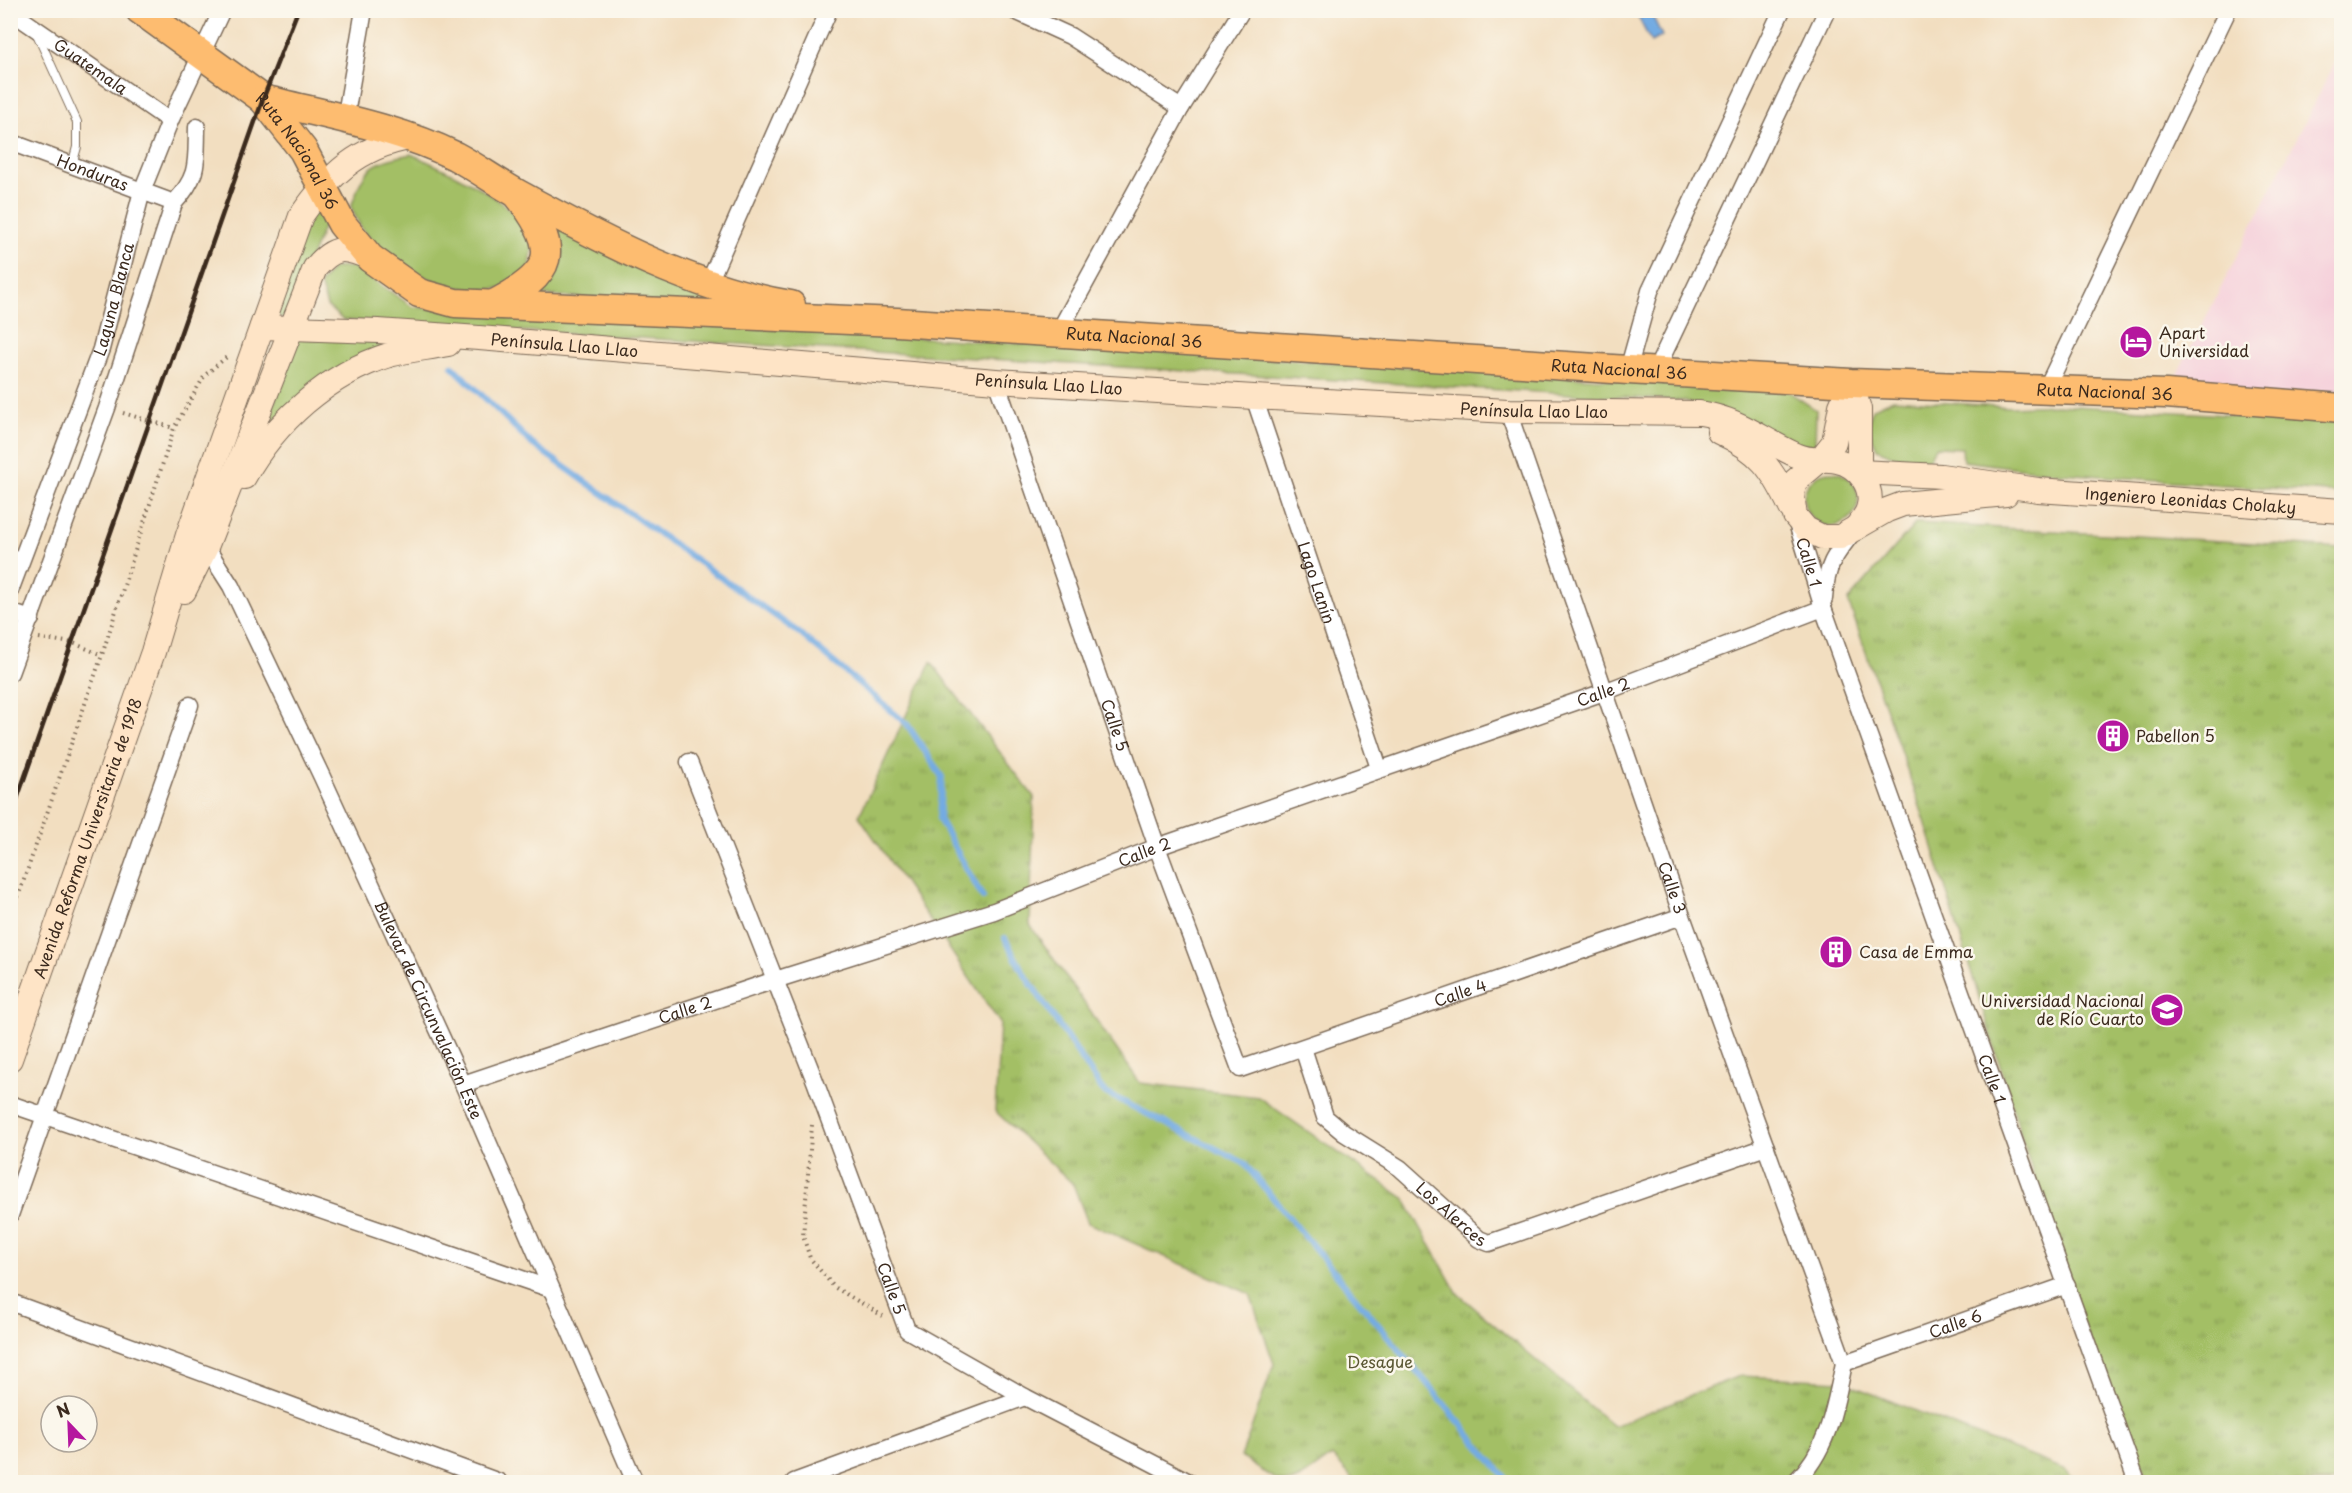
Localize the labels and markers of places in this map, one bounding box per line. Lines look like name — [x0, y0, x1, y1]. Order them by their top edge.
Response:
place label: Apart Universidad — [2159, 320, 2249, 362]
hotel icon: Apart Universidad — [2118, 324, 2154, 360]
building icon: Pabellon 5 — [2095, 718, 2131, 754]
place label: Pabellon 5 — [2136, 723, 2215, 747]
building icon: Casa de Emma — [1818, 934, 1854, 970]
place label: Casa de Emma — [1859, 939, 1973, 963]
place label: Universidad Nacional de Río Cuarto — [1981, 988, 2144, 1030]
school or university icon: Universidad Nacional de Río Cuarto — [2149, 992, 2185, 1028]

